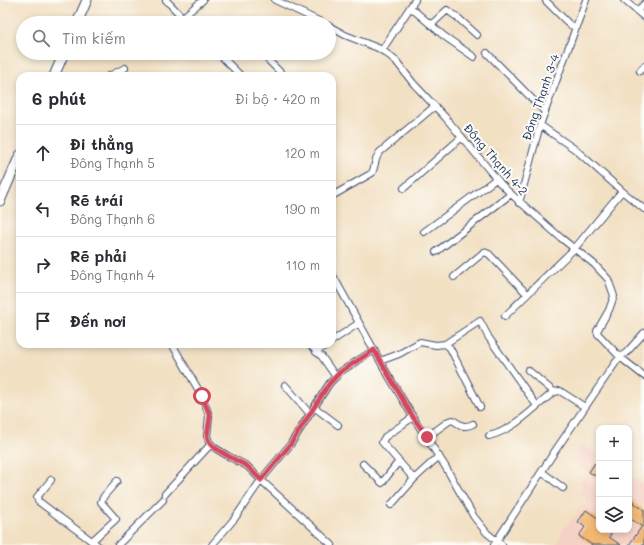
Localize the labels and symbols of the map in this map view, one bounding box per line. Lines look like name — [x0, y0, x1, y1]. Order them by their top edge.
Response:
street label: Đông Thạnh 3-4 — [518, 52, 562, 142]
street label: Đông Thạnh 4-2 — [460, 120, 532, 198]
route start — [193, 387, 211, 405]
route end — [418, 428, 436, 446]

